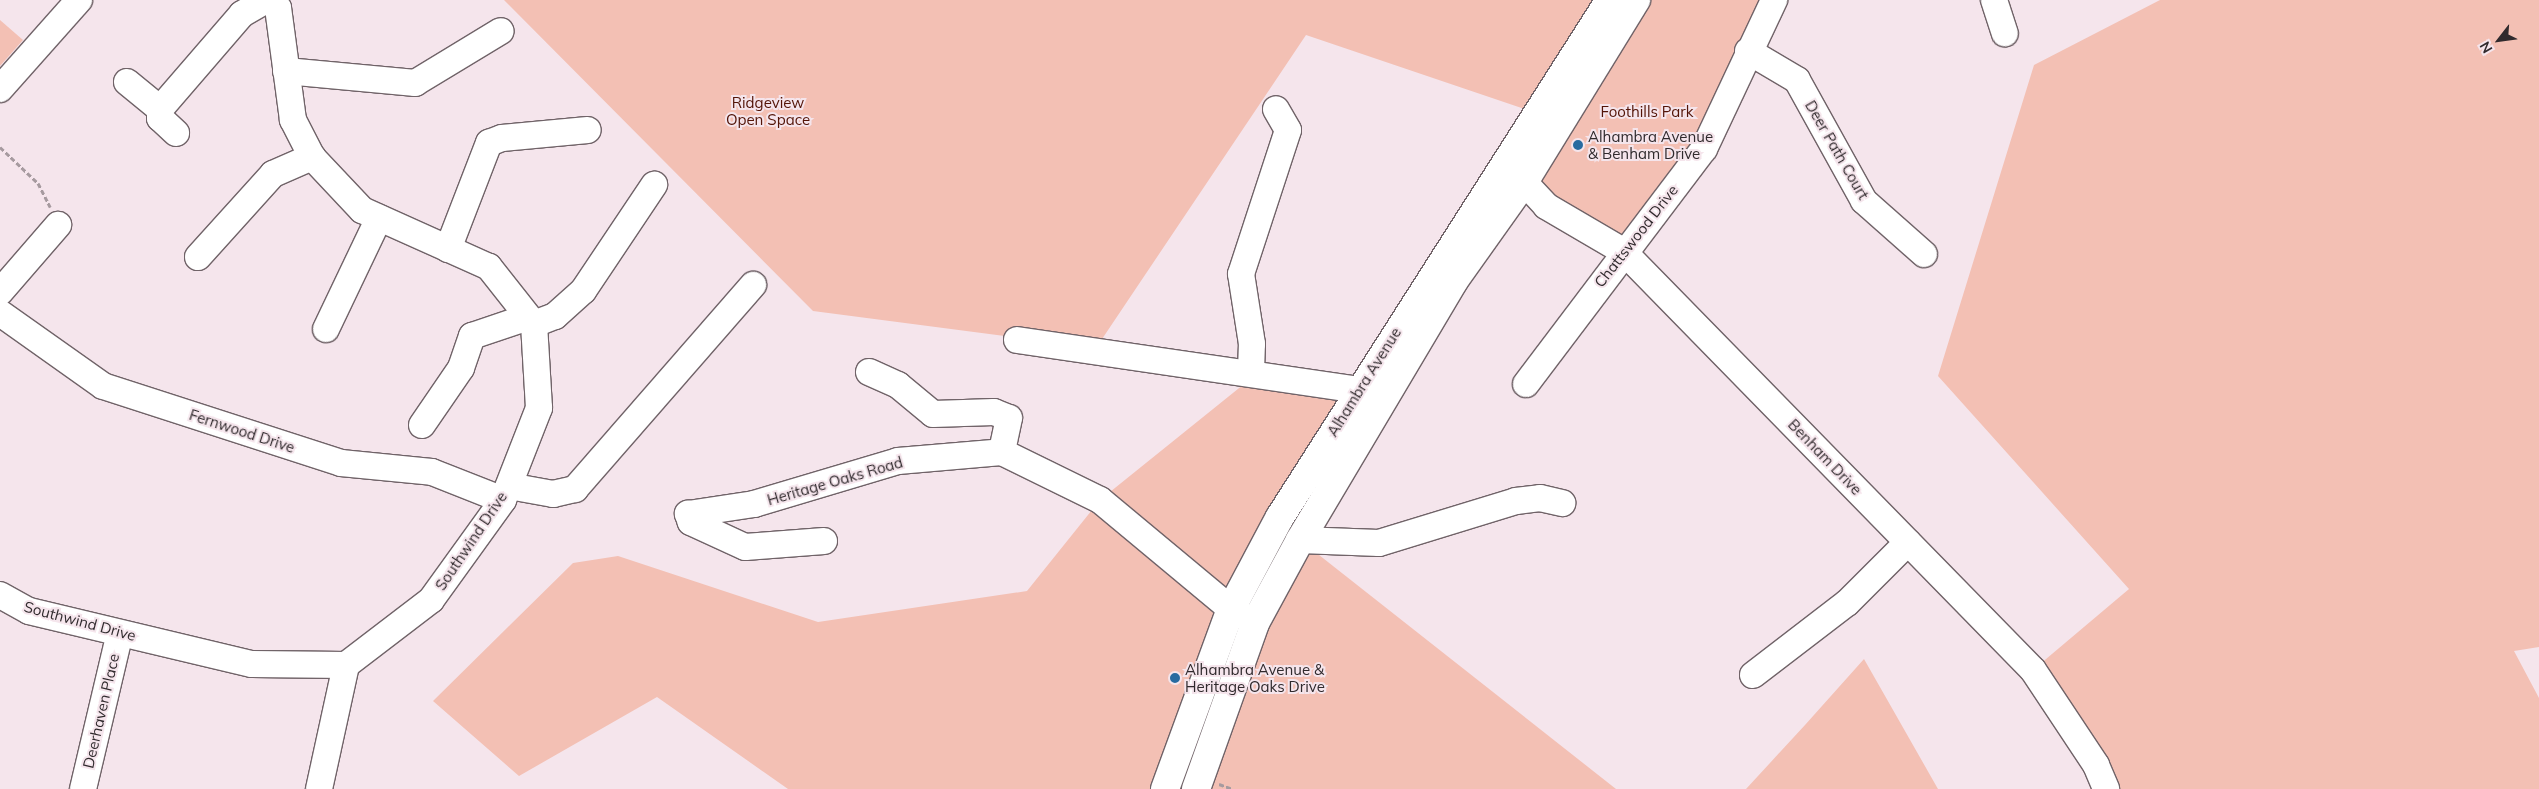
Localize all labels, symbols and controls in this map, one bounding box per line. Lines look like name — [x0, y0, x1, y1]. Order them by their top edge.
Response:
north arrow — [2474, 15, 2524, 65]
text: N — [2476, 38, 2496, 57]
park label: Ridgeview Open Space — [726, 93, 810, 128]
street label: Deer Path Court — [1801, 97, 1873, 203]
park label: Foothills Park — [1601, 103, 1693, 121]
place label: Alhambra Avenue & Benham Drive — [1588, 127, 1713, 162]
marker: Alhambra Avenue & Benham Drive — [1572, 139, 1584, 151]
street label: Chattswood Drive — [1590, 181, 1682, 291]
street label: Alhambra Avenue — [1323, 324, 1405, 440]
street label: Fernwood Drive — [187, 405, 297, 457]
street label: Benham Drive — [1784, 415, 1866, 499]
street label: Heritage Oaks Road — [765, 453, 905, 509]
street label: Southwind Drive — [431, 488, 511, 594]
street label: Southwind Drive — [22, 597, 138, 645]
street label: Deerhaven Place — [79, 652, 123, 770]
place label: Alhambra Avenue & Heritage Oaks Drive — [1185, 660, 1325, 695]
marker: Alhambra Avenue & Heritage Oaks Drive — [1169, 672, 1181, 684]

